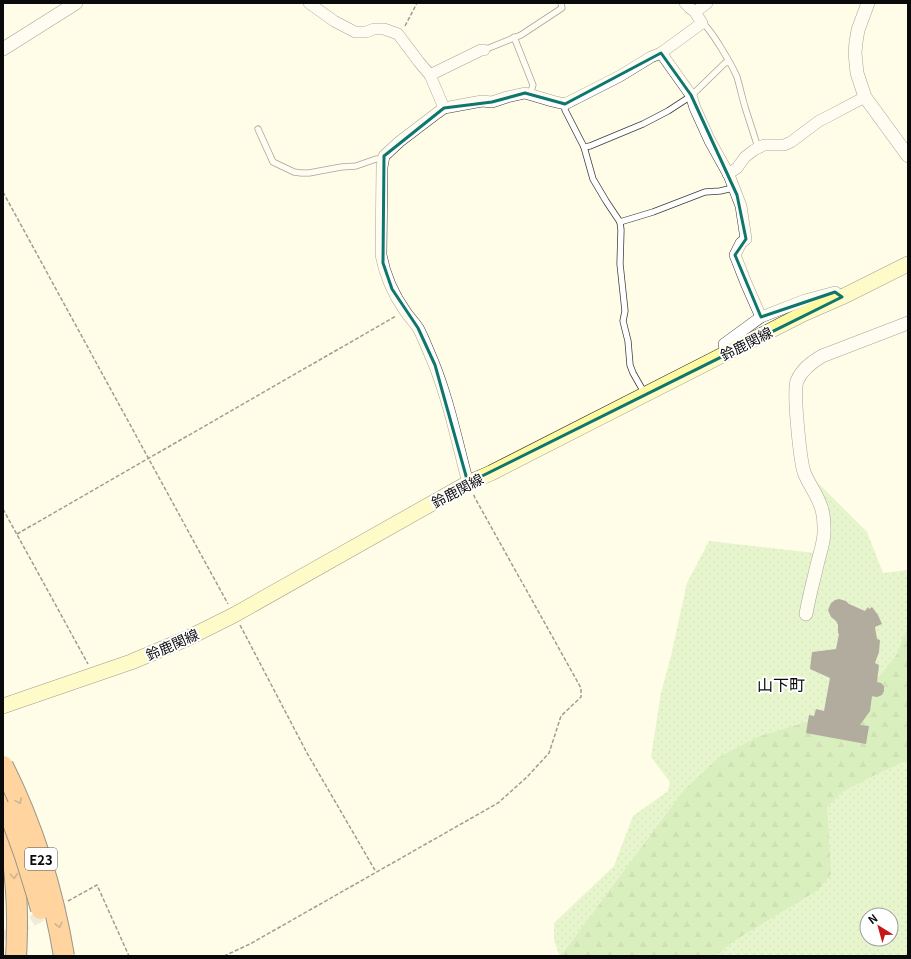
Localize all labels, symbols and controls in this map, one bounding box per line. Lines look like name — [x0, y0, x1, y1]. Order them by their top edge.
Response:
street label: 鈴鹿関線 — [717, 321, 775, 365]
street label: 鈴鹿関線 — [428, 468, 486, 512]
street label: 鈴鹿関線 — [142, 623, 202, 665]
district label: 山下町 — [757, 672, 805, 696]
one-way arrow — [14, 797, 22, 805]
road number: E23 — [25, 848, 57, 870]
one-way arrow — [10, 873, 19, 879]
north arrow — [859, 907, 899, 947]
text: N — [864, 909, 880, 927]
one-way arrow — [54, 922, 62, 928]

